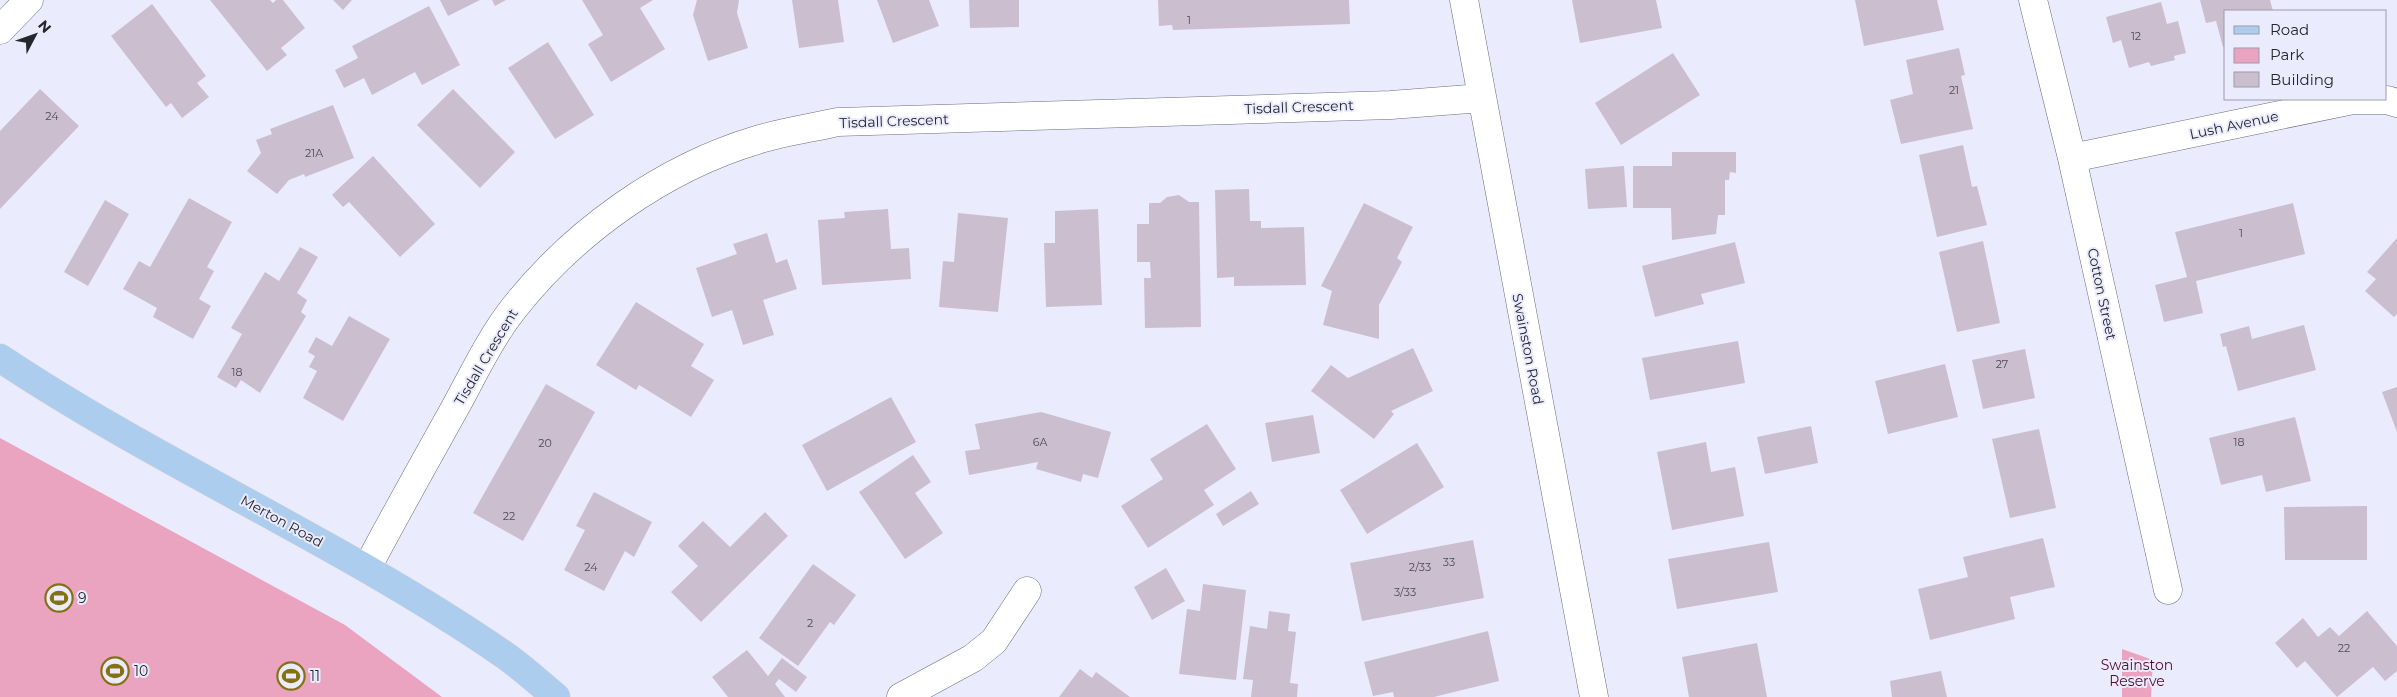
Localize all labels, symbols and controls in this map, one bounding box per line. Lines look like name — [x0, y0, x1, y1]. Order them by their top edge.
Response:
north arrow — [10, 10, 60, 60]
legend — [2224, 10, 2387, 100]
house number: 1 — [1187, 13, 1191, 27]
text: N — [34, 16, 55, 37]
text: Road — [2270, 20, 2309, 39]
house number: 12 — [2131, 29, 2141, 43]
text: Park — [2270, 45, 2304, 64]
text: Building — [2270, 70, 2334, 89]
house number: 21 — [1949, 83, 1959, 97]
street label: Tisdall Crescent — [1244, 96, 1354, 118]
street label: Lush Avenue — [2188, 107, 2280, 143]
house number: 24 — [45, 109, 59, 123]
street label: Tisdall Crescent — [839, 110, 949, 132]
house number: 21A — [305, 146, 323, 160]
house number: 1 — [2239, 226, 2243, 240]
street label: Cotton Street — [2083, 246, 2121, 342]
street label: Swainston Road — [1508, 292, 1548, 406]
street label: Tisdall Crescent — [450, 305, 522, 409]
house number: 27 — [1996, 357, 2008, 371]
house number: 18 — [232, 365, 243, 379]
house number: 6A — [1033, 435, 1047, 449]
house number: 18 — [2234, 435, 2245, 449]
house number: 20 — [538, 436, 552, 450]
street label: Merton Road — [238, 491, 326, 551]
house number: 22 — [503, 509, 515, 523]
house number: 33 — [1443, 555, 1455, 569]
house number: 24 — [584, 560, 598, 574]
house number: 2/33 — [1409, 560, 1431, 574]
sports icon: 9 — [44, 583, 74, 613]
house number: 3/33 — [1394, 585, 1416, 599]
place label: 9 — [78, 589, 87, 607]
house number: 2 — [807, 616, 813, 630]
house number: 22 — [2338, 641, 2350, 655]
sports icon: 10 — [100, 656, 130, 686]
park label: Swainston Reserve — [2101, 656, 2173, 690]
sports icon: 11 — [276, 661, 306, 691]
place label: 10 — [134, 662, 148, 680]
place label: 11 — [310, 667, 320, 685]

